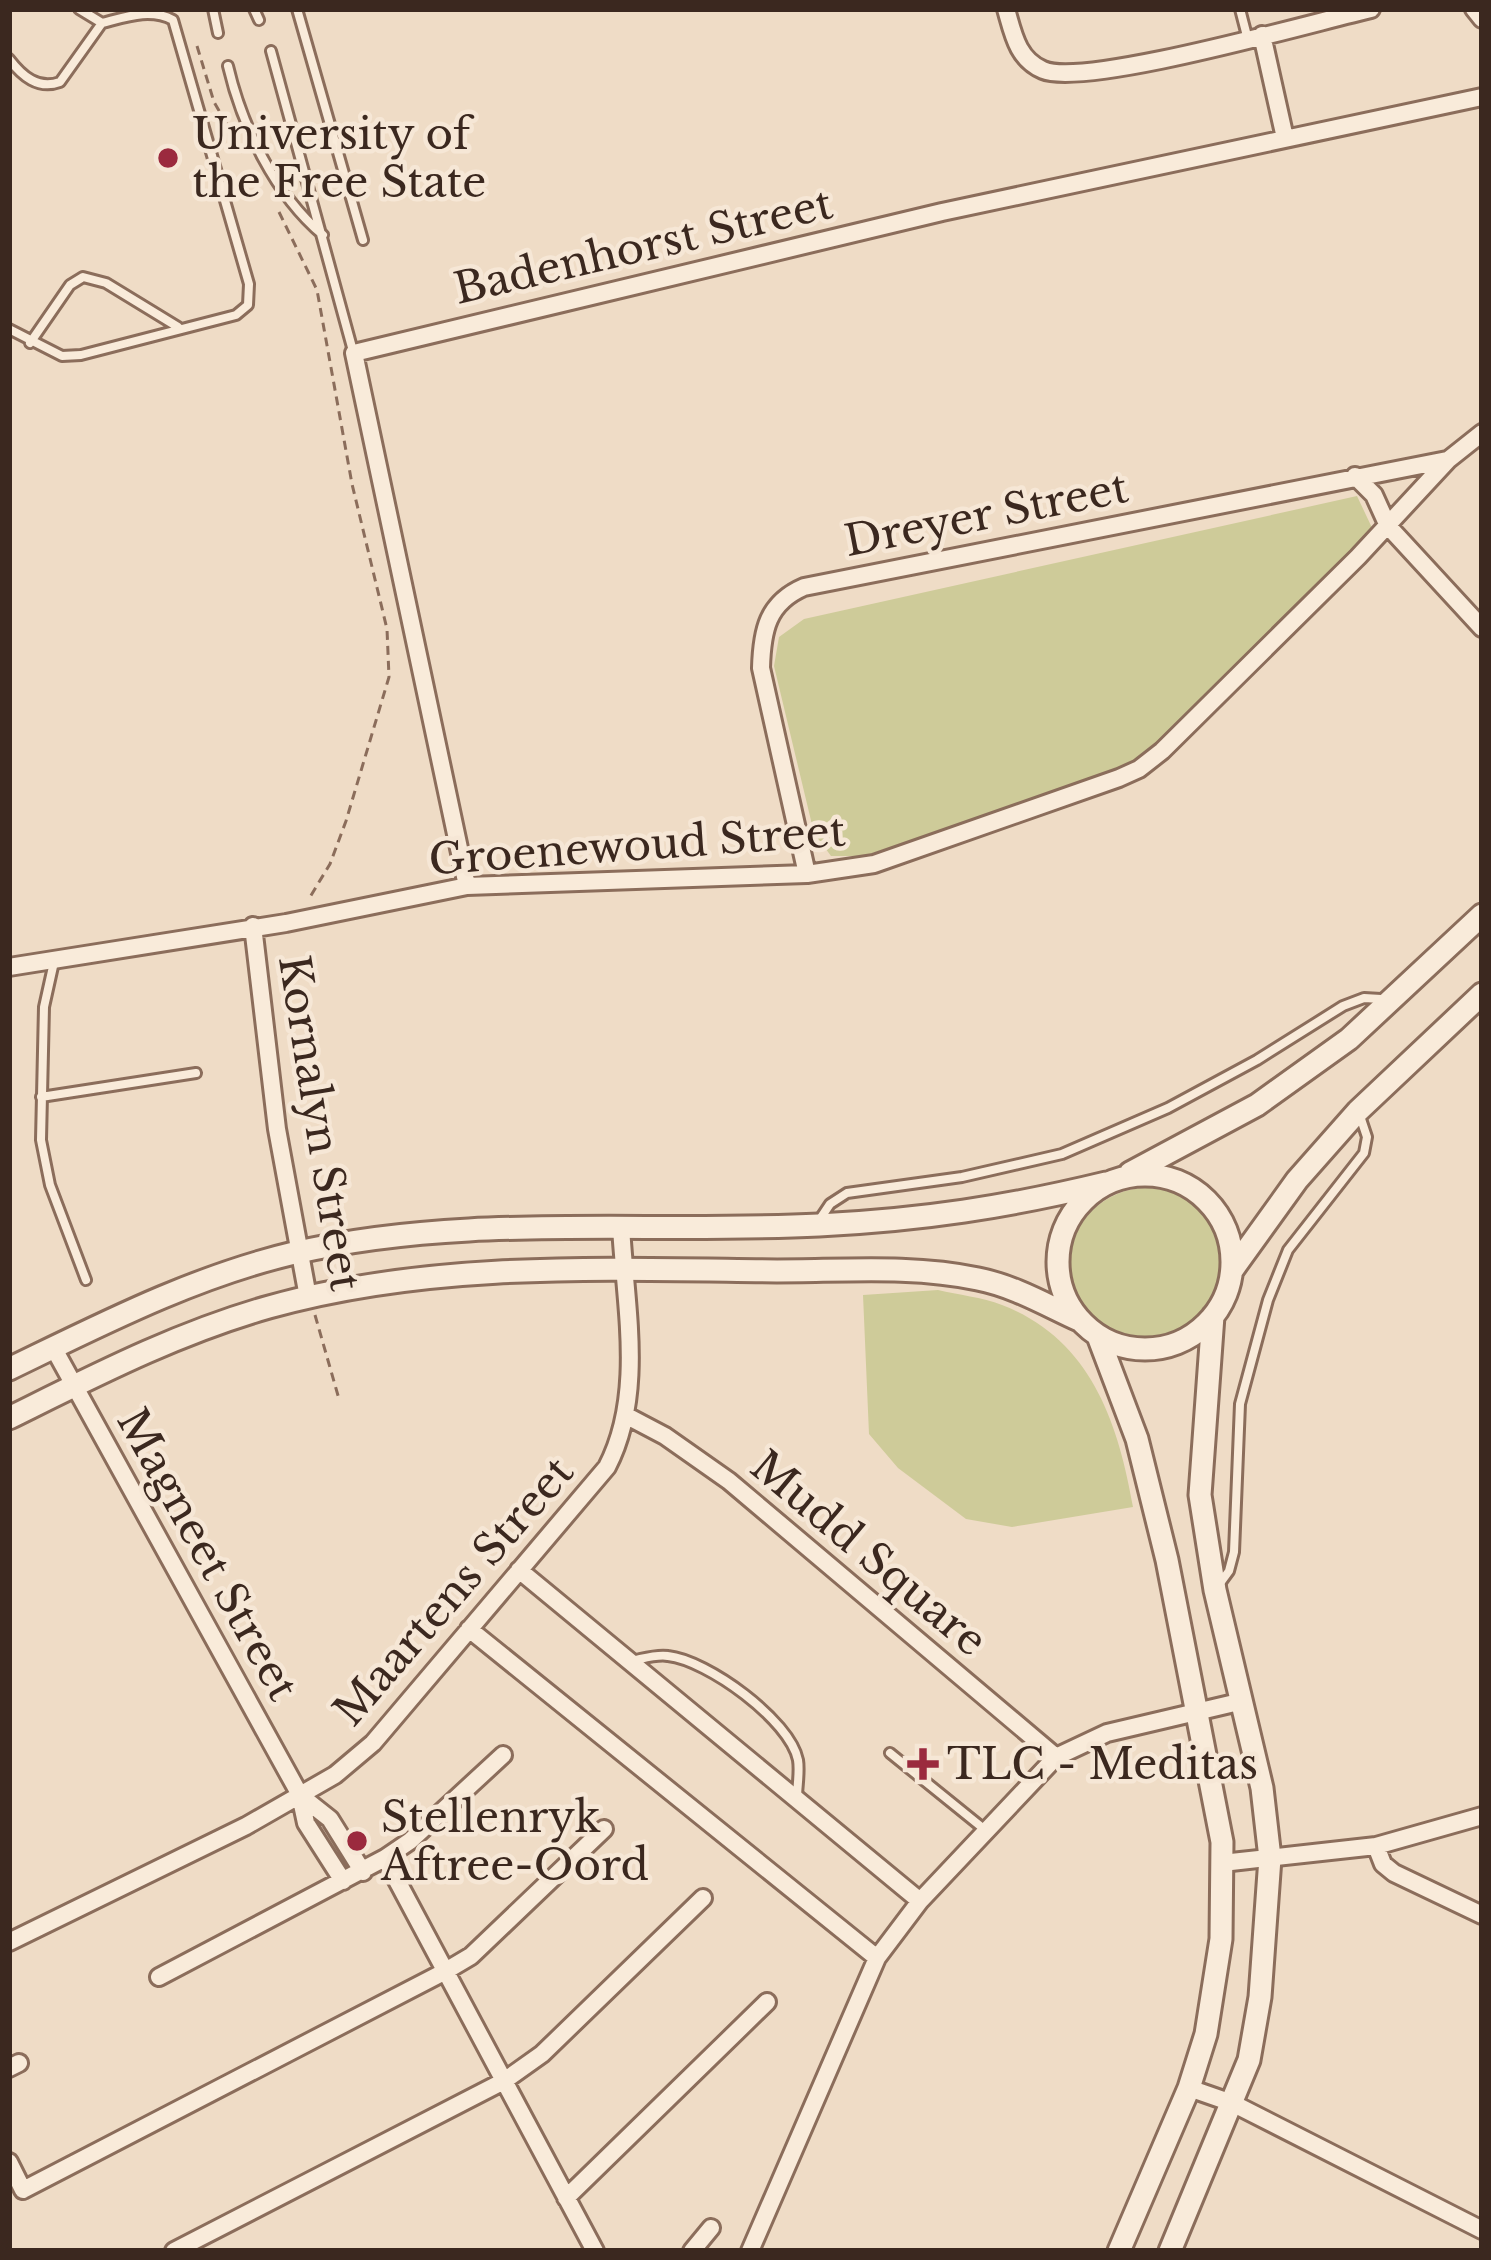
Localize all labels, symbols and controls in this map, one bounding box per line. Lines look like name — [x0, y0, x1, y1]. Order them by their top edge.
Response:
place label: University of the Free State — [192, 108, 486, 208]
marker: University of the Free State — [155, 145, 181, 171]
street label: Badenhorst Street — [449, 177, 837, 315]
street label: Dreyer Street — [840, 461, 1132, 567]
street label: Groenewoud Street — [427, 804, 847, 885]
street label: Kornalyn Street — [268, 952, 372, 1294]
street label: Magneet Street — [106, 1399, 310, 1709]
street label: Mudd Square — [741, 1439, 997, 1667]
street label: Maartens Street — [322, 1446, 584, 1736]
place label: TLC - Meditas — [947, 1738, 1258, 1790]
marker: TLC - Meditas — [910, 1751, 936, 1777]
place label: Stellenryk Aftree-Oord — [380, 1791, 649, 1891]
marker: Stellenryk Aftree-Oord — [344, 1828, 370, 1854]

